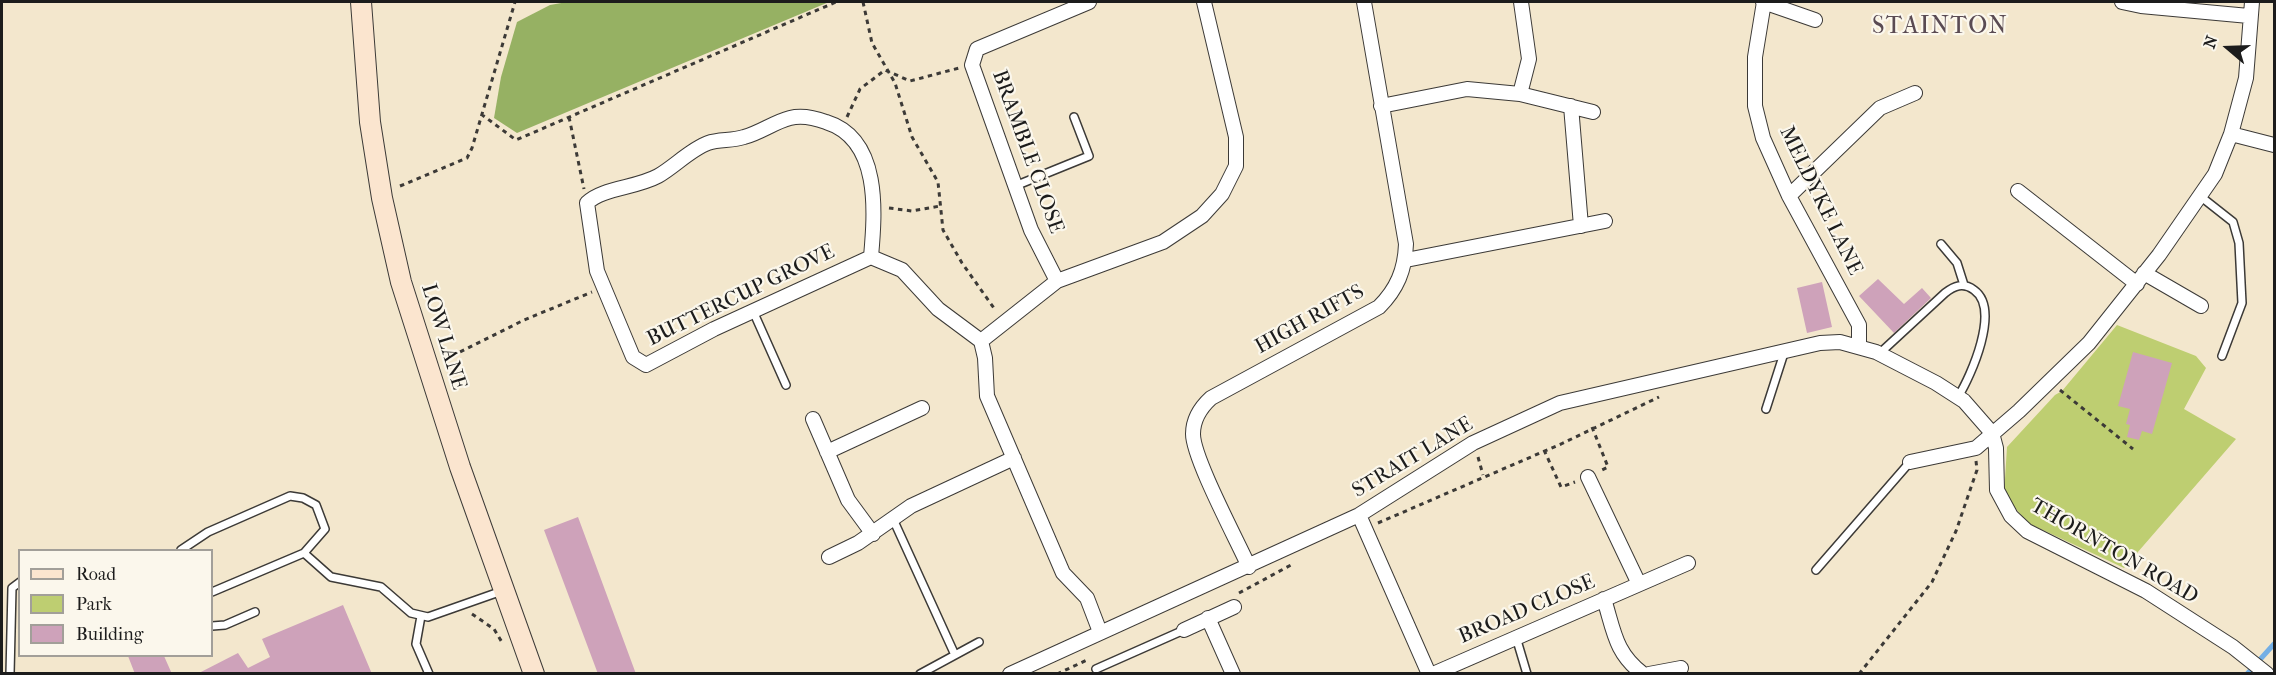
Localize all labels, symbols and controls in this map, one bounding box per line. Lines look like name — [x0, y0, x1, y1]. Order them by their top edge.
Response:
district label: STAINTON — [1872, 13, 2008, 41]
north arrow — [2198, 18, 2258, 78]
text: N — [2200, 33, 2221, 51]
street label: BRAMBLE CLOSE — [986, 67, 1068, 237]
street label: MELDYKE LANE — [1773, 122, 1867, 280]
street label: BUTTERCUP GROVE — [643, 240, 839, 352]
street label: HIGH RIFTS — [1251, 280, 1369, 360]
street label: LOW LANE — [415, 281, 471, 393]
street label: STRAIT LANE — [1348, 412, 1478, 504]
street label: THORNTON ROAD — [2026, 494, 2202, 610]
legend — [18, 549, 213, 657]
text: Road — [76, 564, 116, 585]
street label: BROAD CLOSE — [1455, 570, 1599, 650]
text: Park — [76, 594, 112, 615]
text: Building — [76, 624, 143, 645]

